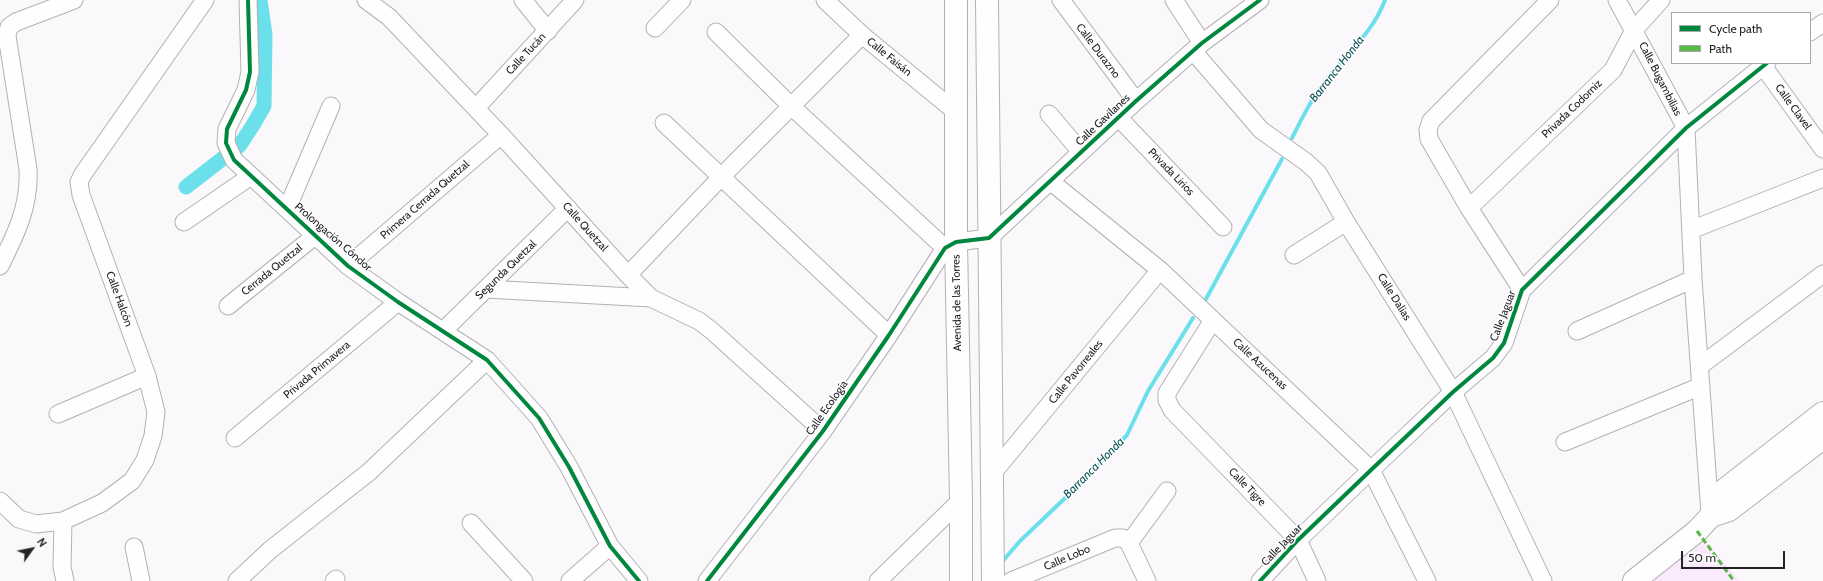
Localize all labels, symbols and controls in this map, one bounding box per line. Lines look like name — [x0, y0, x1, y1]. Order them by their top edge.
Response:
legend — [1671, 12, 1811, 64]
street label: Calle Durazno — [1073, 21, 1123, 81]
text: Cycle path — [1709, 21, 1762, 36]
street label: Calle Tucán — [503, 30, 549, 78]
water label: Barranca Honda — [1307, 33, 1367, 105]
street label: Calle Faisán — [864, 35, 914, 79]
street label: Calle Bugambilias — [1636, 40, 1684, 118]
text: Path — [1709, 41, 1732, 56]
street label: Privada Codorniz — [1539, 77, 1605, 141]
street label: Calle Clavel — [1772, 82, 1814, 132]
street label: Calle Gavilanes — [1073, 91, 1133, 149]
street label: Privada Lirios — [1145, 146, 1197, 198]
street label: Primera Cerrada Quetzal — [378, 158, 472, 242]
street label: Prolongación Cóndor — [292, 200, 374, 274]
street label: Calle Quetzal — [559, 200, 611, 254]
street label: Segunda Quetzal — [473, 238, 539, 302]
street label: Cerrada Quetzal — [239, 241, 305, 299]
street label: Avenida de las Torres — [950, 254, 964, 352]
street label: Calle Halcón — [103, 270, 135, 328]
street label: Calle Dalias — [1374, 271, 1414, 323]
street label: Calle Jaguar — [1487, 289, 1519, 343]
street label: Calle Azucenas — [1230, 335, 1290, 393]
street label: Calle Pavorreales — [1046, 337, 1106, 407]
street label: Privada Primavera — [281, 338, 353, 402]
street label: Calle Ecología — [803, 378, 851, 438]
water label: Barranca Honda — [1061, 435, 1127, 501]
street label: Calle Tigre — [1226, 465, 1268, 509]
street label: Calle Jaguar — [1259, 521, 1305, 569]
north arrow — [12, 529, 52, 569]
text: N — [34, 535, 50, 550]
street label: Calle Lobo — [1042, 542, 1092, 574]
scale bar — [1683, 543, 1787, 569]
text: 50 m — [1688, 550, 1716, 565]

